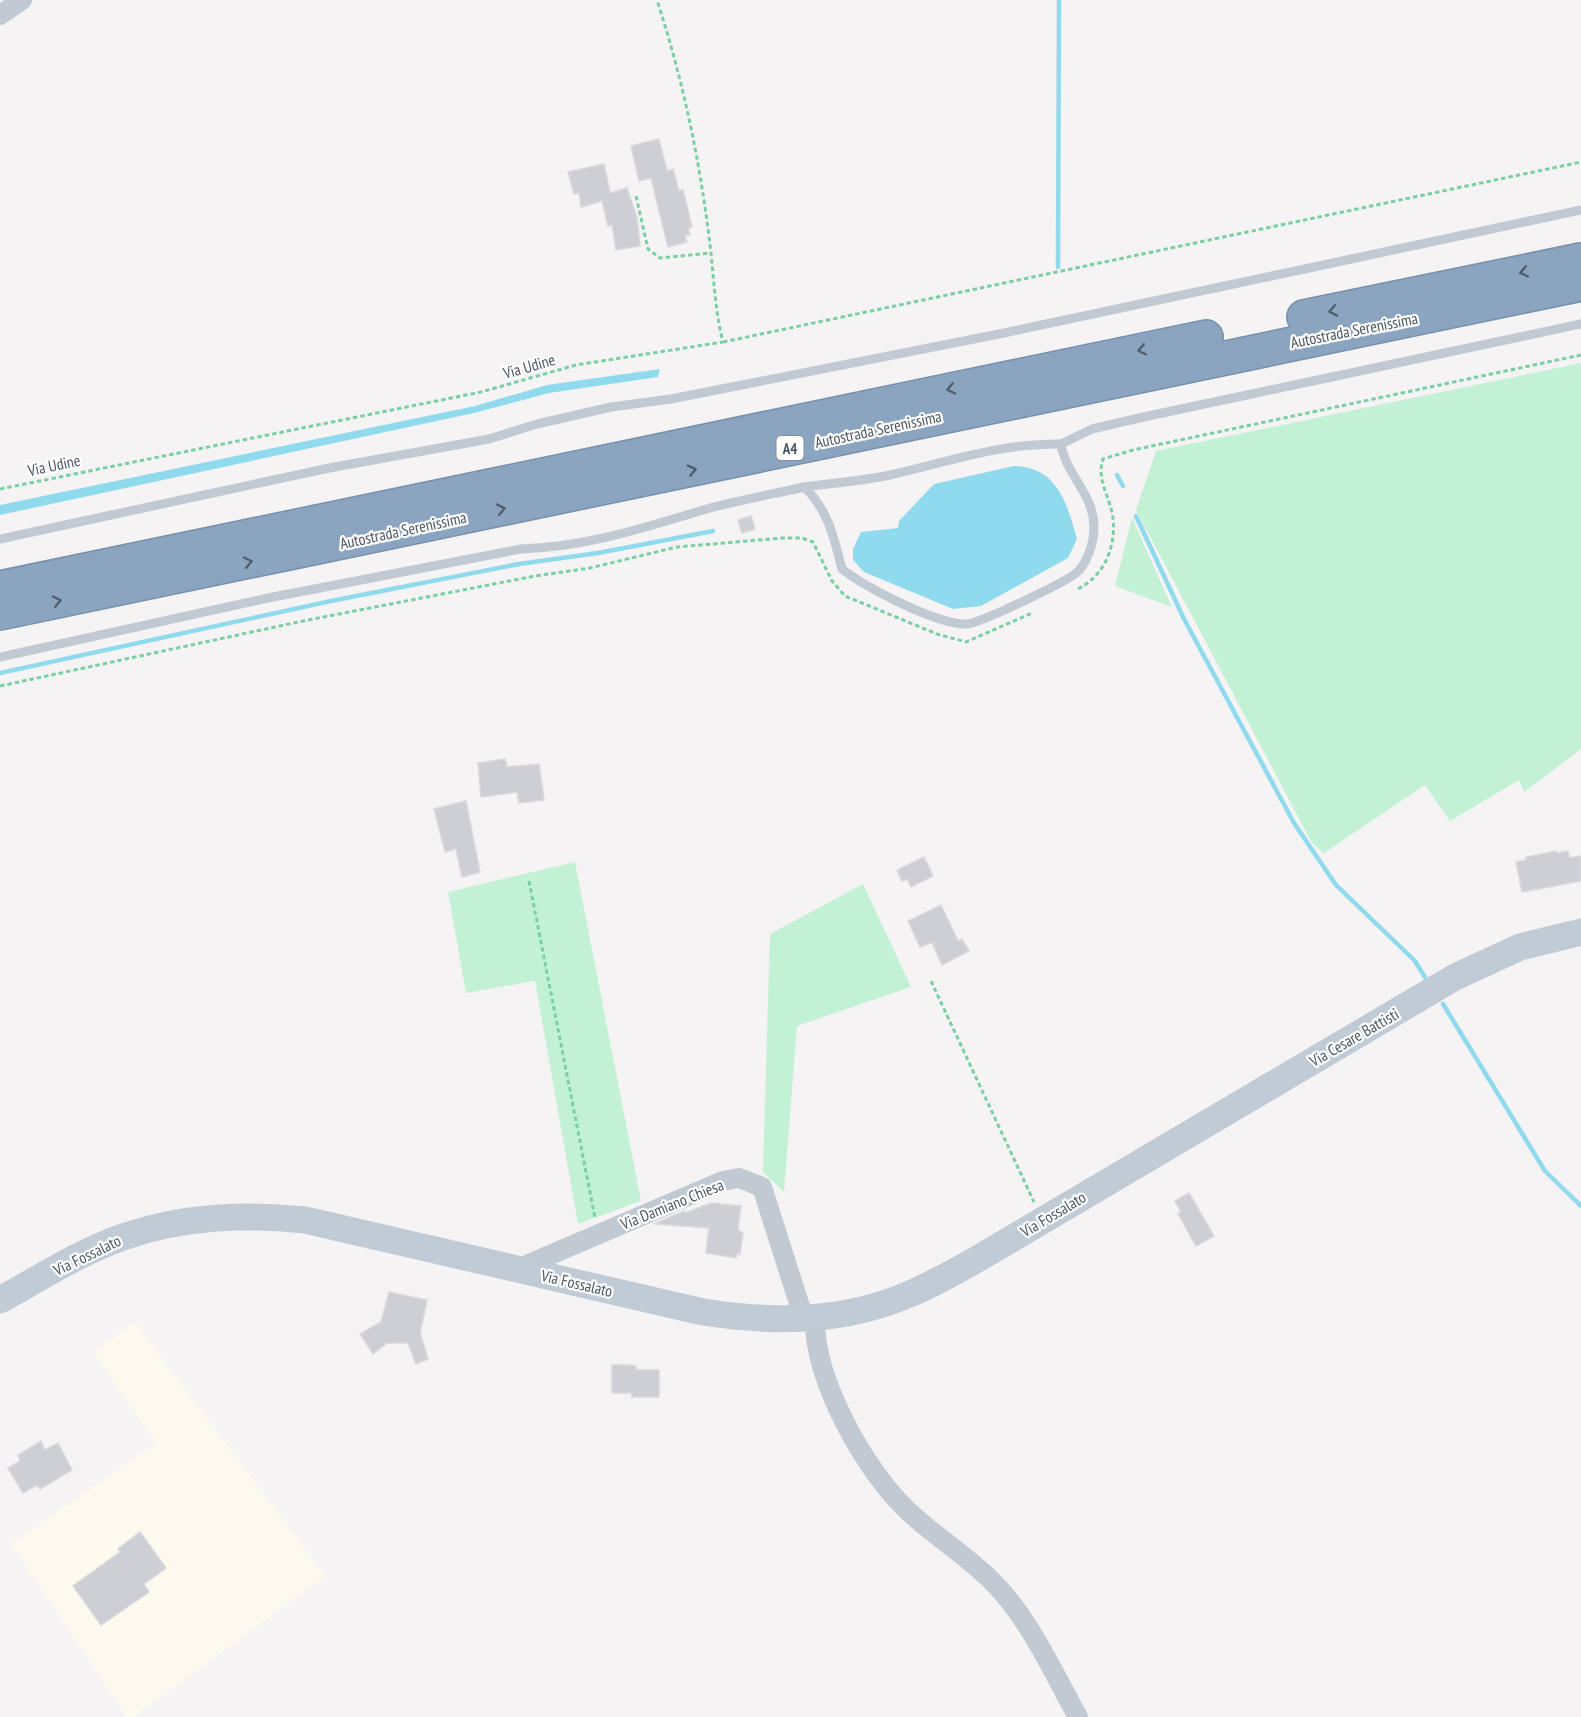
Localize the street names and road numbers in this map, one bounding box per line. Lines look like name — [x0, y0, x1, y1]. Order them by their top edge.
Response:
street label: Autostrada Serenissima — [1289, 308, 1419, 352]
street label: Via Udine — [500, 349, 557, 383]
street label: Autostrada Serenissima — [813, 406, 943, 452]
road number: A4 — [776, 436, 804, 460]
street label: Via Udine — [25, 450, 82, 481]
street label: Autostrada Serenissima — [338, 507, 468, 553]
street label: Via Cesare Battisti — [1305, 1003, 1402, 1071]
street label: Via Damiano Chiesa — [617, 1174, 726, 1234]
street label: Via Fossalato — [1016, 1187, 1089, 1242]
street label: Via Fossalato — [49, 1230, 124, 1280]
street label: Via Fossalato — [538, 1265, 615, 1301]

